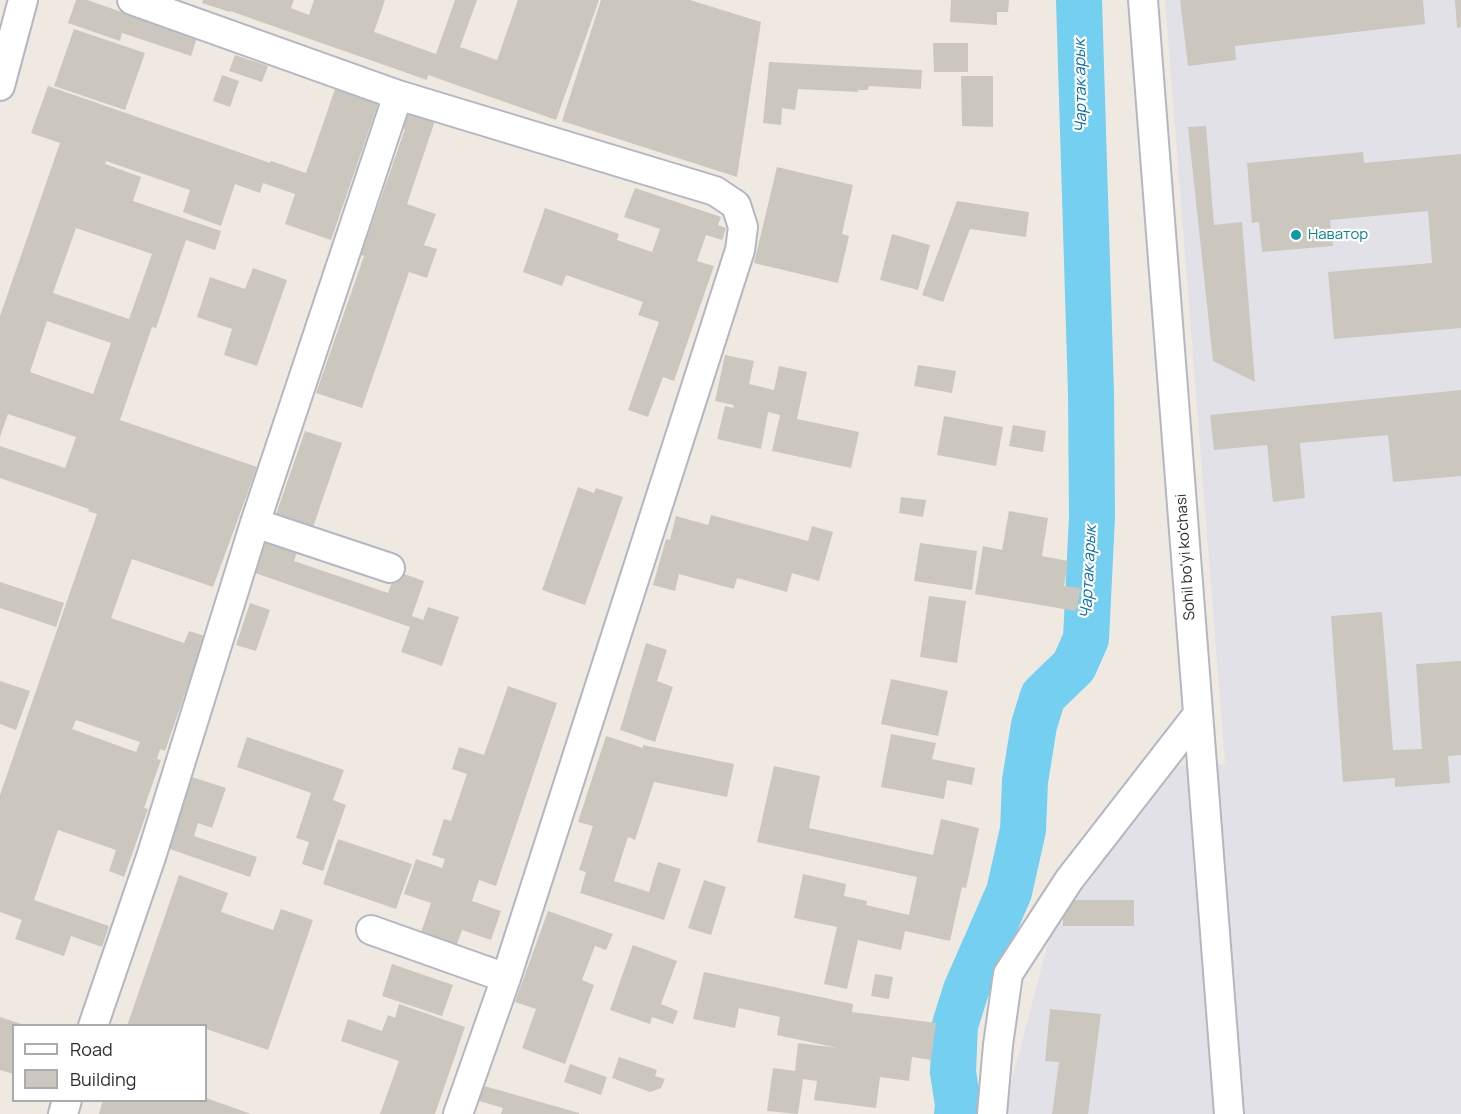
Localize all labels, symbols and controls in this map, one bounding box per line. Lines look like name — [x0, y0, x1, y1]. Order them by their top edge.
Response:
water label: Чартак арык — [1071, 39, 1091, 133]
place label: Наватор — [1308, 226, 1368, 244]
marker: Наватор — [1289, 228, 1303, 242]
street label: Sohil bo'yi ko'chasi — [1173, 493, 1199, 621]
water label: Чартак арык — [1077, 525, 1101, 619]
legend — [12, 1024, 207, 1102]
text: Road — [70, 1037, 113, 1061]
text: Building — [70, 1067, 136, 1091]

